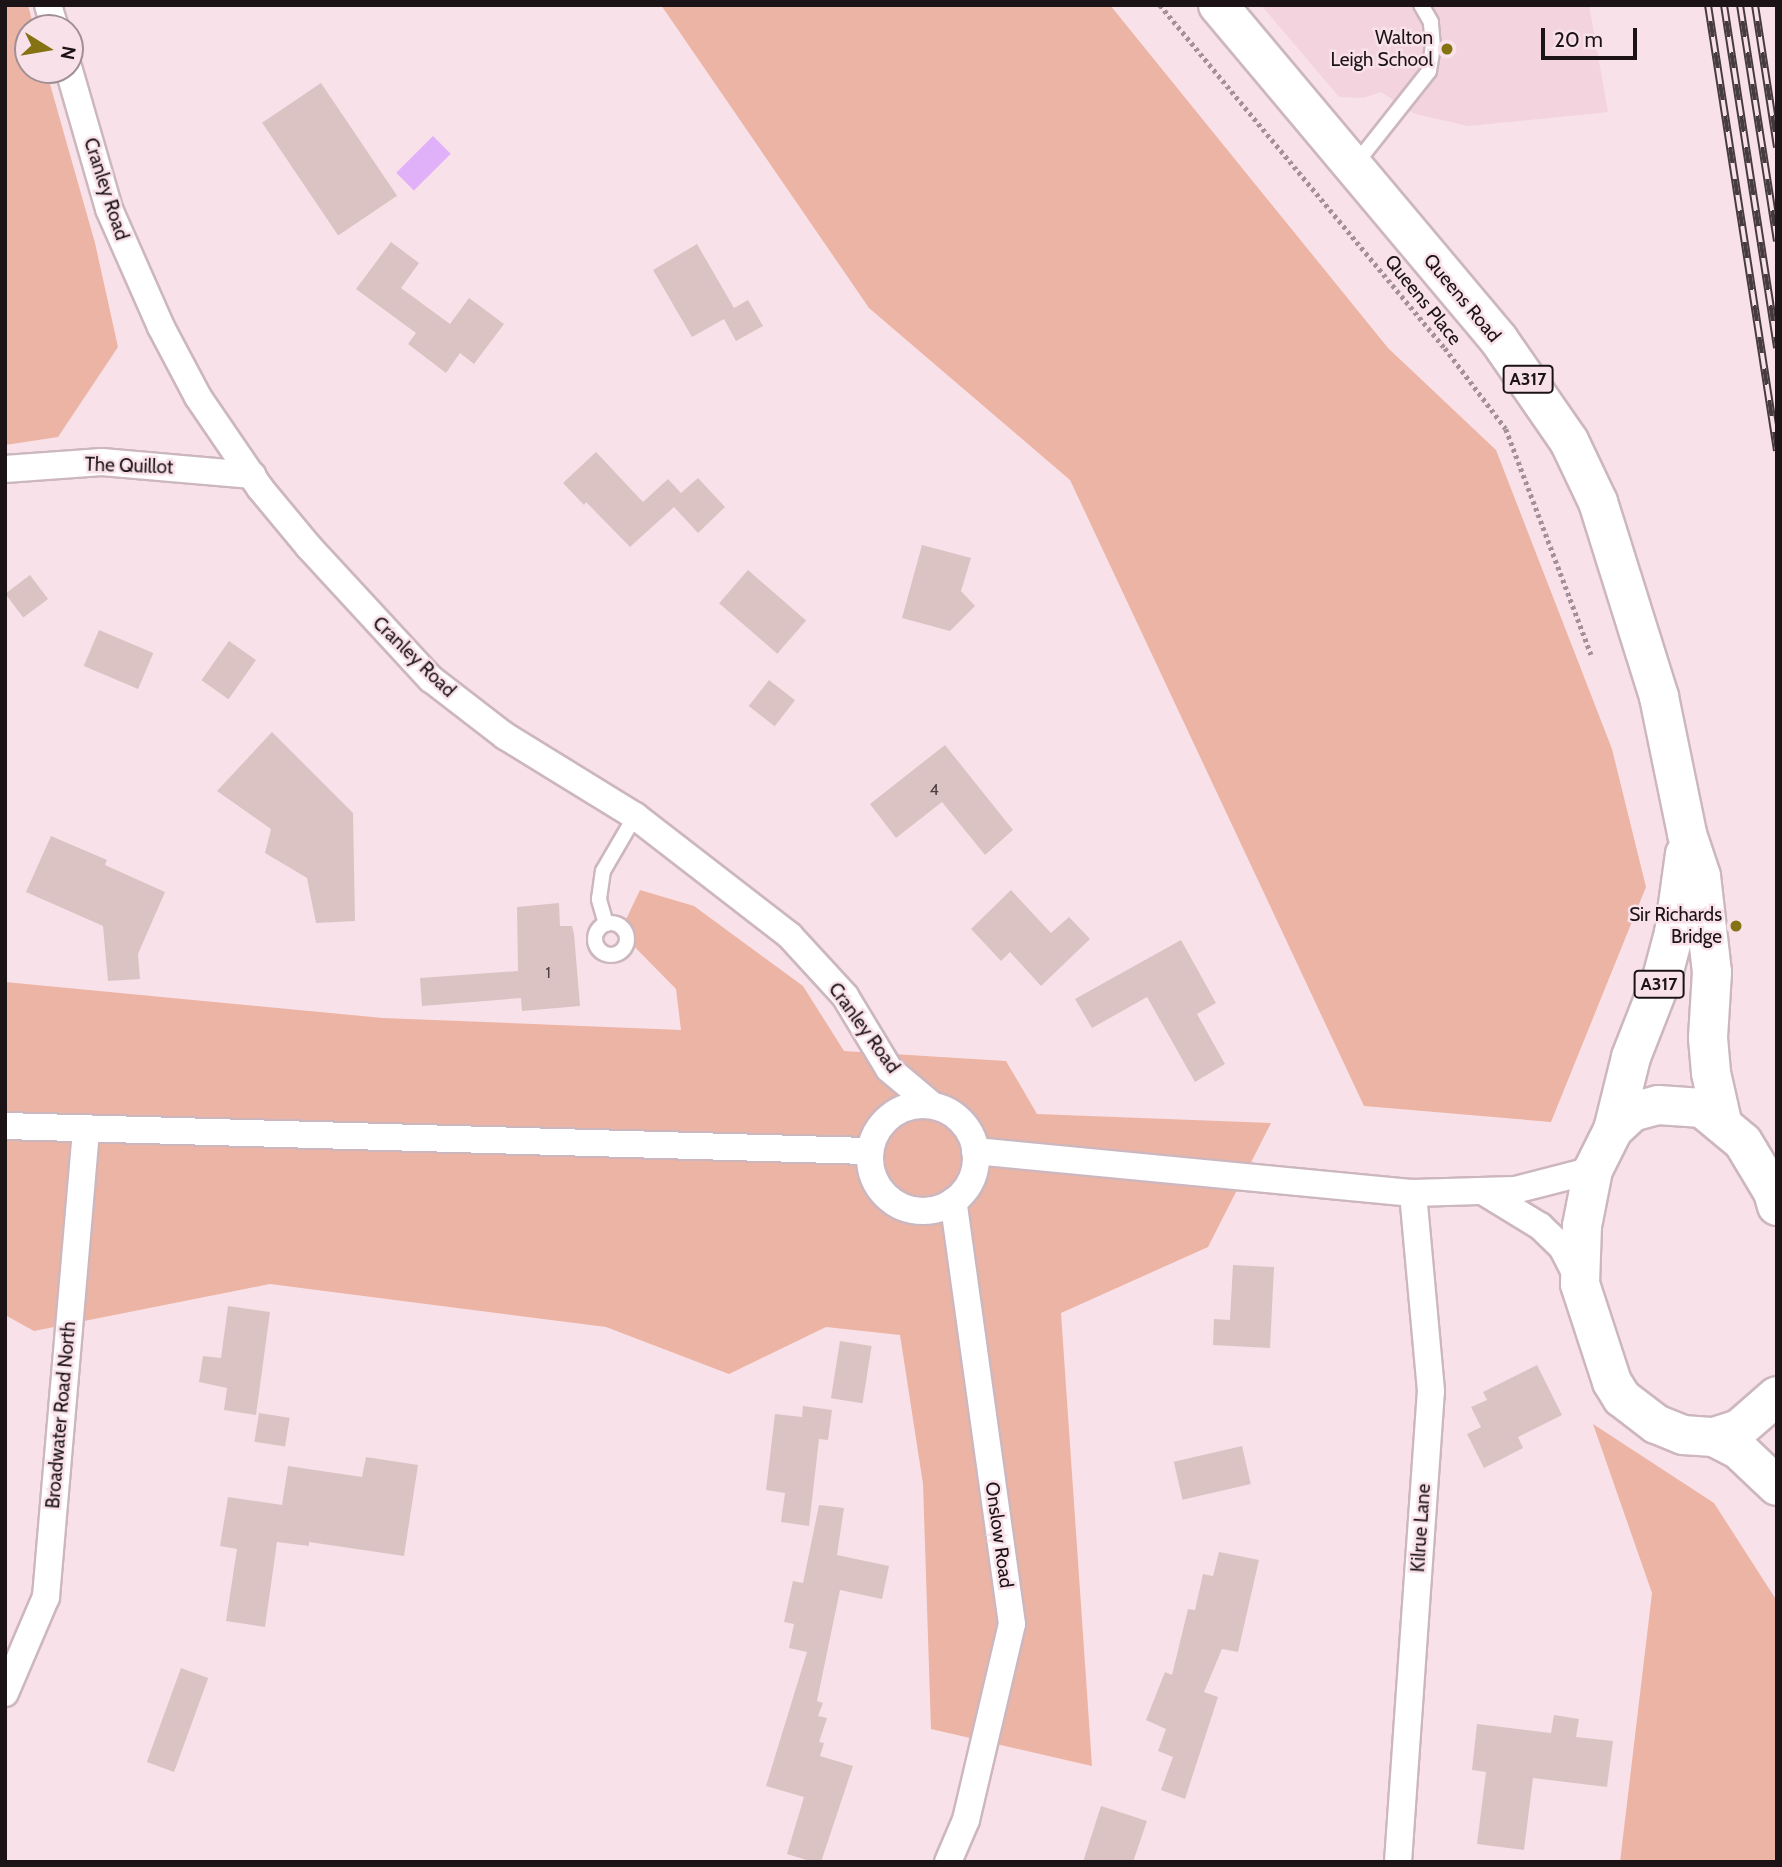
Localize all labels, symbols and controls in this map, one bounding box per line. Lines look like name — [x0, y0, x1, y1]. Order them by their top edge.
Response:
north arrow — [14, 14, 84, 84]
scale bar — [1544, 14, 1640, 58]
place label: Walton Leigh School — [1330, 27, 1433, 71]
text: 20 m — [1554, 27, 1603, 52]
marker: Walton Leigh School — [1439, 41, 1455, 57]
text: N — [56, 44, 81, 62]
street label: Cranley Road — [79, 135, 133, 243]
street label: Queens Road — [1419, 249, 1505, 347]
street label: Queens Place — [1380, 250, 1466, 350]
road number: A317 — [1502, 365, 1554, 394]
street label: The Quillot — [84, 453, 174, 479]
street label: Cranley Road — [368, 612, 460, 702]
house number: 4 — [929, 780, 939, 800]
place label: Sir Richards Bridge — [1629, 904, 1722, 948]
marker: Sir Richards Bridge — [1728, 918, 1744, 934]
house number: 1 — [545, 963, 551, 983]
road number: A317 — [1633, 970, 1685, 999]
street label: Cranley Road — [824, 978, 904, 1078]
street label: Broadwater Road North — [41, 1320, 81, 1510]
street label: Onslow Road — [980, 1480, 1018, 1590]
street label: Kilrue Lane — [1407, 1483, 1435, 1573]

